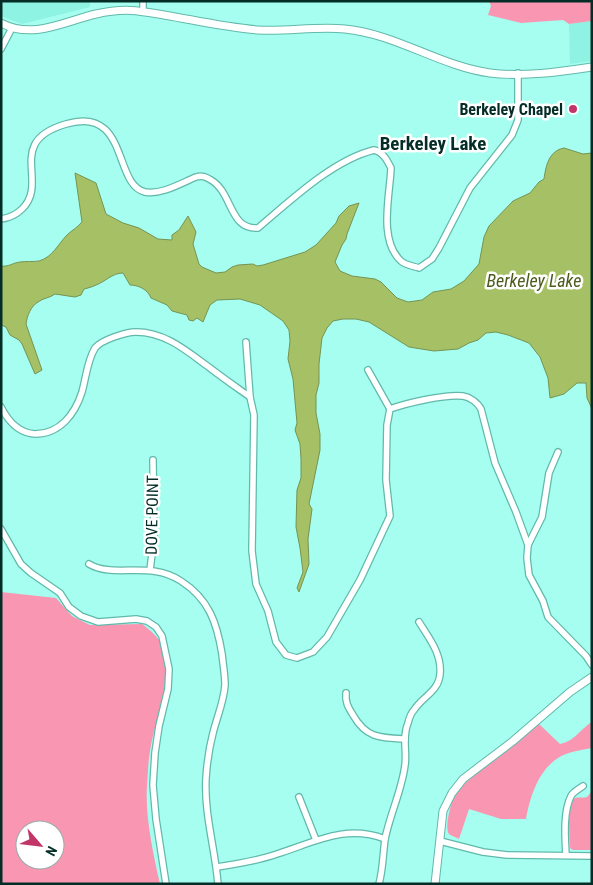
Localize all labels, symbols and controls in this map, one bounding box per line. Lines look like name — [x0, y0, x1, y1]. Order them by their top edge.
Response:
place label: Berkeley Chapel — [459, 100, 563, 119]
marker: Berkeley Chapel — [567, 103, 579, 115]
district label: Berkeley Lake — [380, 132, 486, 155]
water label: Berkeley Lake — [487, 270, 581, 291]
street label: DOVE POINT — [142, 475, 162, 555]
north arrow — [15, 820, 65, 870]
text: N — [42, 844, 61, 859]

